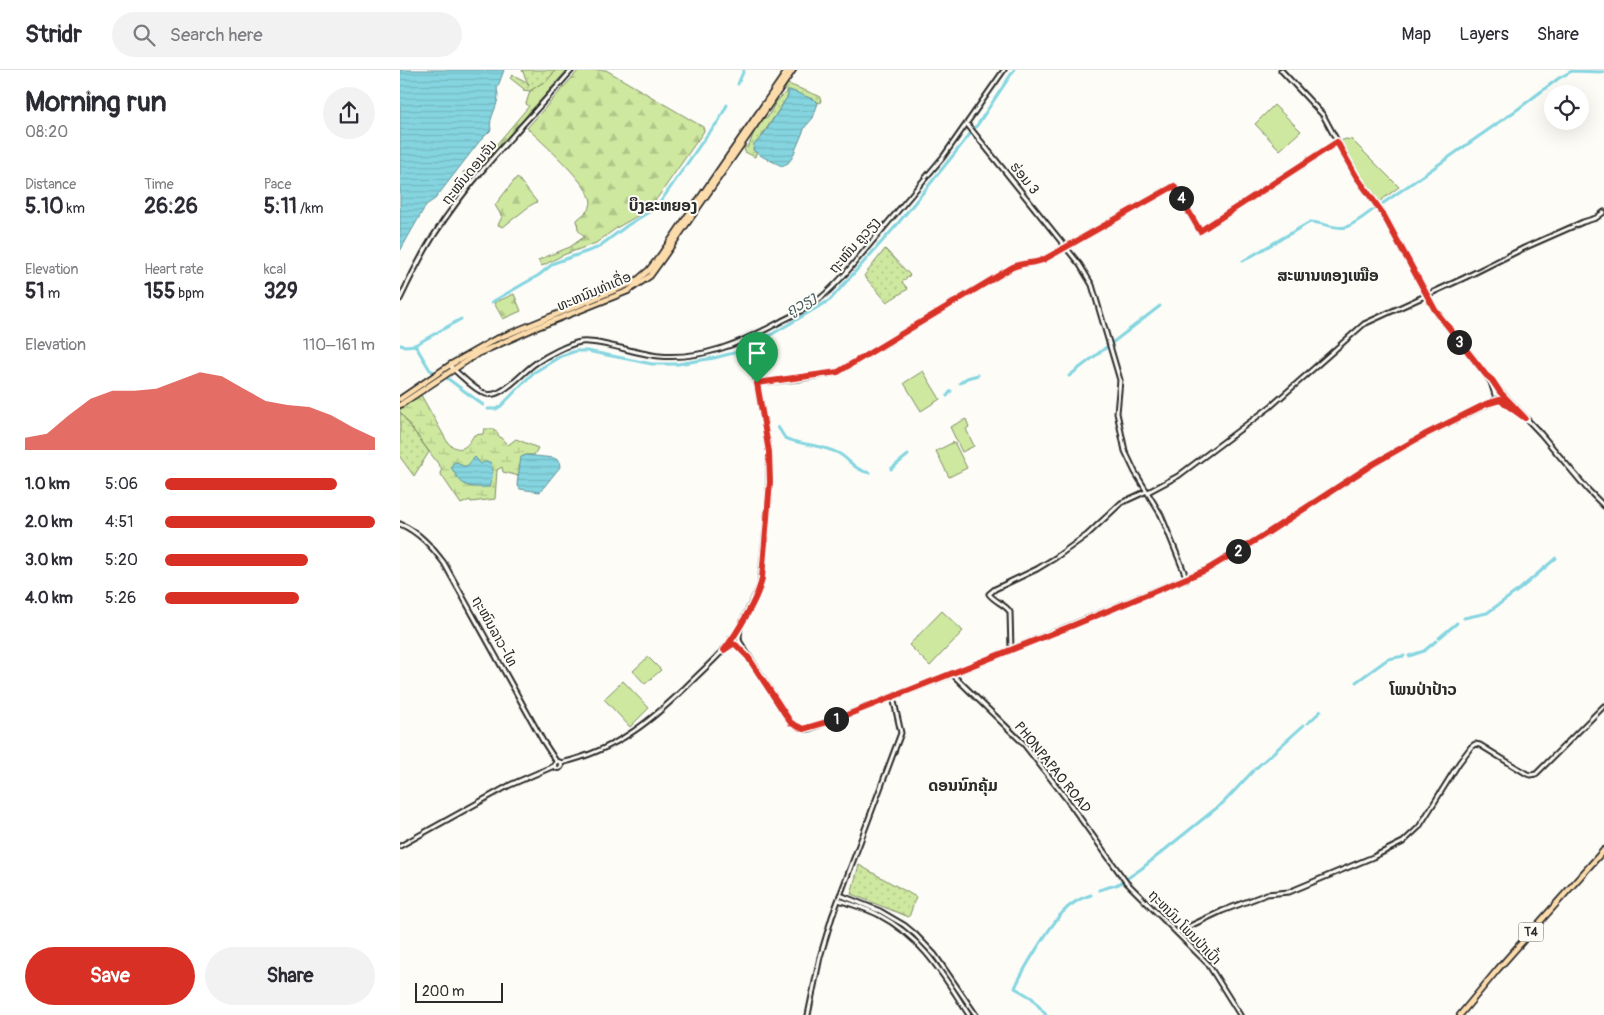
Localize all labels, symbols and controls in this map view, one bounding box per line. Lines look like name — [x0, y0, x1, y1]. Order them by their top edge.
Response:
search box — [112, 12, 462, 57]
text: Stridr — [25, 20, 82, 49]
icon: search — [130, 21, 158, 49]
text: Search here — [170, 23, 263, 47]
text: Map — [1402, 23, 1431, 46]
text: Layers — [1459, 23, 1509, 46]
text: Share — [1537, 23, 1579, 46]
text: Morning run — [25, 85, 167, 120]
map controls — [1544, 85, 1589, 130]
button: locate — [1544, 85, 1589, 130]
button: share — [323, 87, 375, 139]
text: 08:20 — [25, 122, 68, 142]
street label: ຖະໝົນດອນຈັນ — [438, 136, 501, 208]
street label: ຮ່ອມ 3 — [1006, 159, 1043, 198]
text: Distance — [25, 176, 76, 193]
text: Time — [144, 176, 174, 193]
text: Pace — [264, 176, 291, 193]
pin: 4 — [1168, 186, 1194, 210]
text: 4 — [1177, 190, 1186, 207]
text: 5.10 — [25, 193, 64, 220]
text: 26:26 — [144, 193, 198, 220]
text: 5:11 — [264, 193, 297, 220]
district label: ບຶງຂະຫຍອງ — [629, 196, 697, 216]
text: km — [64, 200, 85, 217]
text: /km — [297, 200, 323, 217]
street label: ຖະໜົນ ຄູວຽງ — [825, 214, 883, 277]
text: Elevation — [25, 261, 78, 278]
text: Heart rate — [144, 261, 203, 278]
text: kcal — [264, 261, 286, 278]
street label: ທະຫນົນທ່າເດື່ອ — [553, 265, 634, 315]
district label: ສະພານທອງເໝືອ — [1277, 266, 1379, 286]
text: 51 — [25, 278, 45, 305]
text: 155 — [144, 278, 175, 305]
text: 329 — [264, 278, 298, 305]
text: m — [45, 285, 60, 302]
text: bpm — [175, 285, 204, 302]
water label: ຄູວຽງ — [783, 287, 821, 321]
pin: 3 — [1446, 330, 1472, 354]
pin — [736, 332, 778, 383]
text: 3 — [1456, 334, 1463, 351]
text: Elevation — [25, 335, 86, 355]
text: 110–161 m — [303, 335, 375, 355]
icon: arrive — [743, 339, 771, 367]
text: 1.0 km — [25, 474, 70, 494]
text: 5:06 — [105, 474, 138, 494]
text: 2.0 km — [25, 512, 73, 532]
text: 4:51 — [105, 512, 133, 532]
pin: 2 — [1226, 538, 1250, 564]
text: 2 — [1235, 543, 1242, 560]
text: 3.0 km — [25, 550, 73, 570]
text: 5:20 — [105, 550, 138, 570]
text: 4.0 km — [25, 588, 73, 608]
text: 5:26 — [105, 588, 136, 608]
street label: ຖະໜົນລາວ-ໄທ — [468, 593, 521, 670]
district label: ໂພນປ່າປ້າວ — [1388, 680, 1457, 700]
pin: 1 — [824, 706, 848, 732]
text: 1 — [834, 711, 839, 728]
street label: PHONPAPAO ROAD — [1011, 718, 1095, 816]
district label: ດອນນົກຄຸ້ມ — [928, 776, 998, 796]
street label: ຖະຫນົນ ໂພນປ່າເປົ້າ — [1145, 885, 1226, 968]
road number: T4 — [1518, 922, 1544, 942]
button: Save — [25, 947, 195, 1005]
button: Share — [205, 947, 375, 1005]
scale bar — [415, 980, 502, 1003]
text: 200 m — [422, 983, 464, 1000]

